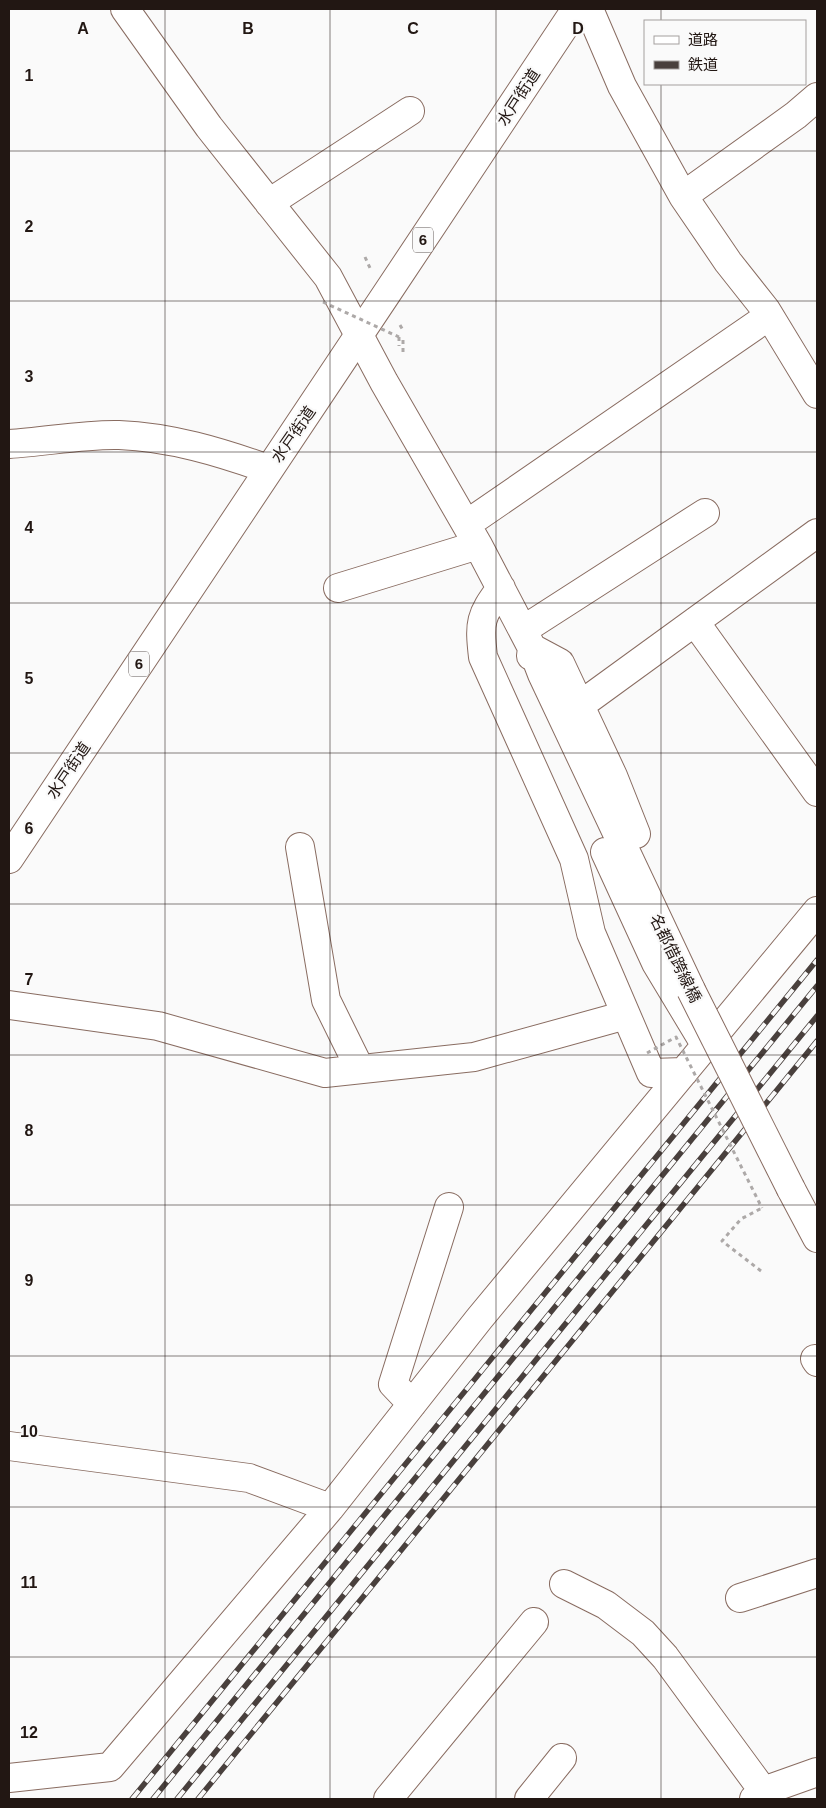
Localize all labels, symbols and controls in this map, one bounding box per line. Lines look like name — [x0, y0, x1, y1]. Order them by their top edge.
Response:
text: A — [77, 20, 89, 37]
text: B — [242, 20, 254, 37]
text: C — [407, 20, 419, 37]
text: D — [572, 20, 584, 37]
legend — [644, 20, 806, 85]
text: 道路 — [688, 31, 718, 48]
text: 鉄道 — [688, 56, 718, 73]
street label: 水戸街道 — [494, 66, 543, 129]
text: 1 — [25, 67, 34, 84]
text: 2 — [25, 218, 34, 235]
road number: 6 — [413, 228, 433, 252]
text: 3 — [25, 368, 34, 385]
street label: 水戸街道 — [268, 403, 319, 465]
text: 4 — [25, 519, 34, 536]
road number: 6 — [129, 652, 149, 676]
text: 5 — [25, 670, 34, 687]
street label: 水戸街道 — [43, 739, 93, 802]
text: 6 — [25, 820, 34, 837]
street label: 名都借跨線橋 — [647, 911, 704, 1005]
text: 7 — [25, 971, 34, 988]
text: 8 — [25, 1122, 34, 1139]
text: 9 — [25, 1272, 34, 1289]
text: 10 — [20, 1423, 38, 1440]
text: 11 — [21, 1574, 38, 1591]
text: 12 — [20, 1724, 38, 1741]

